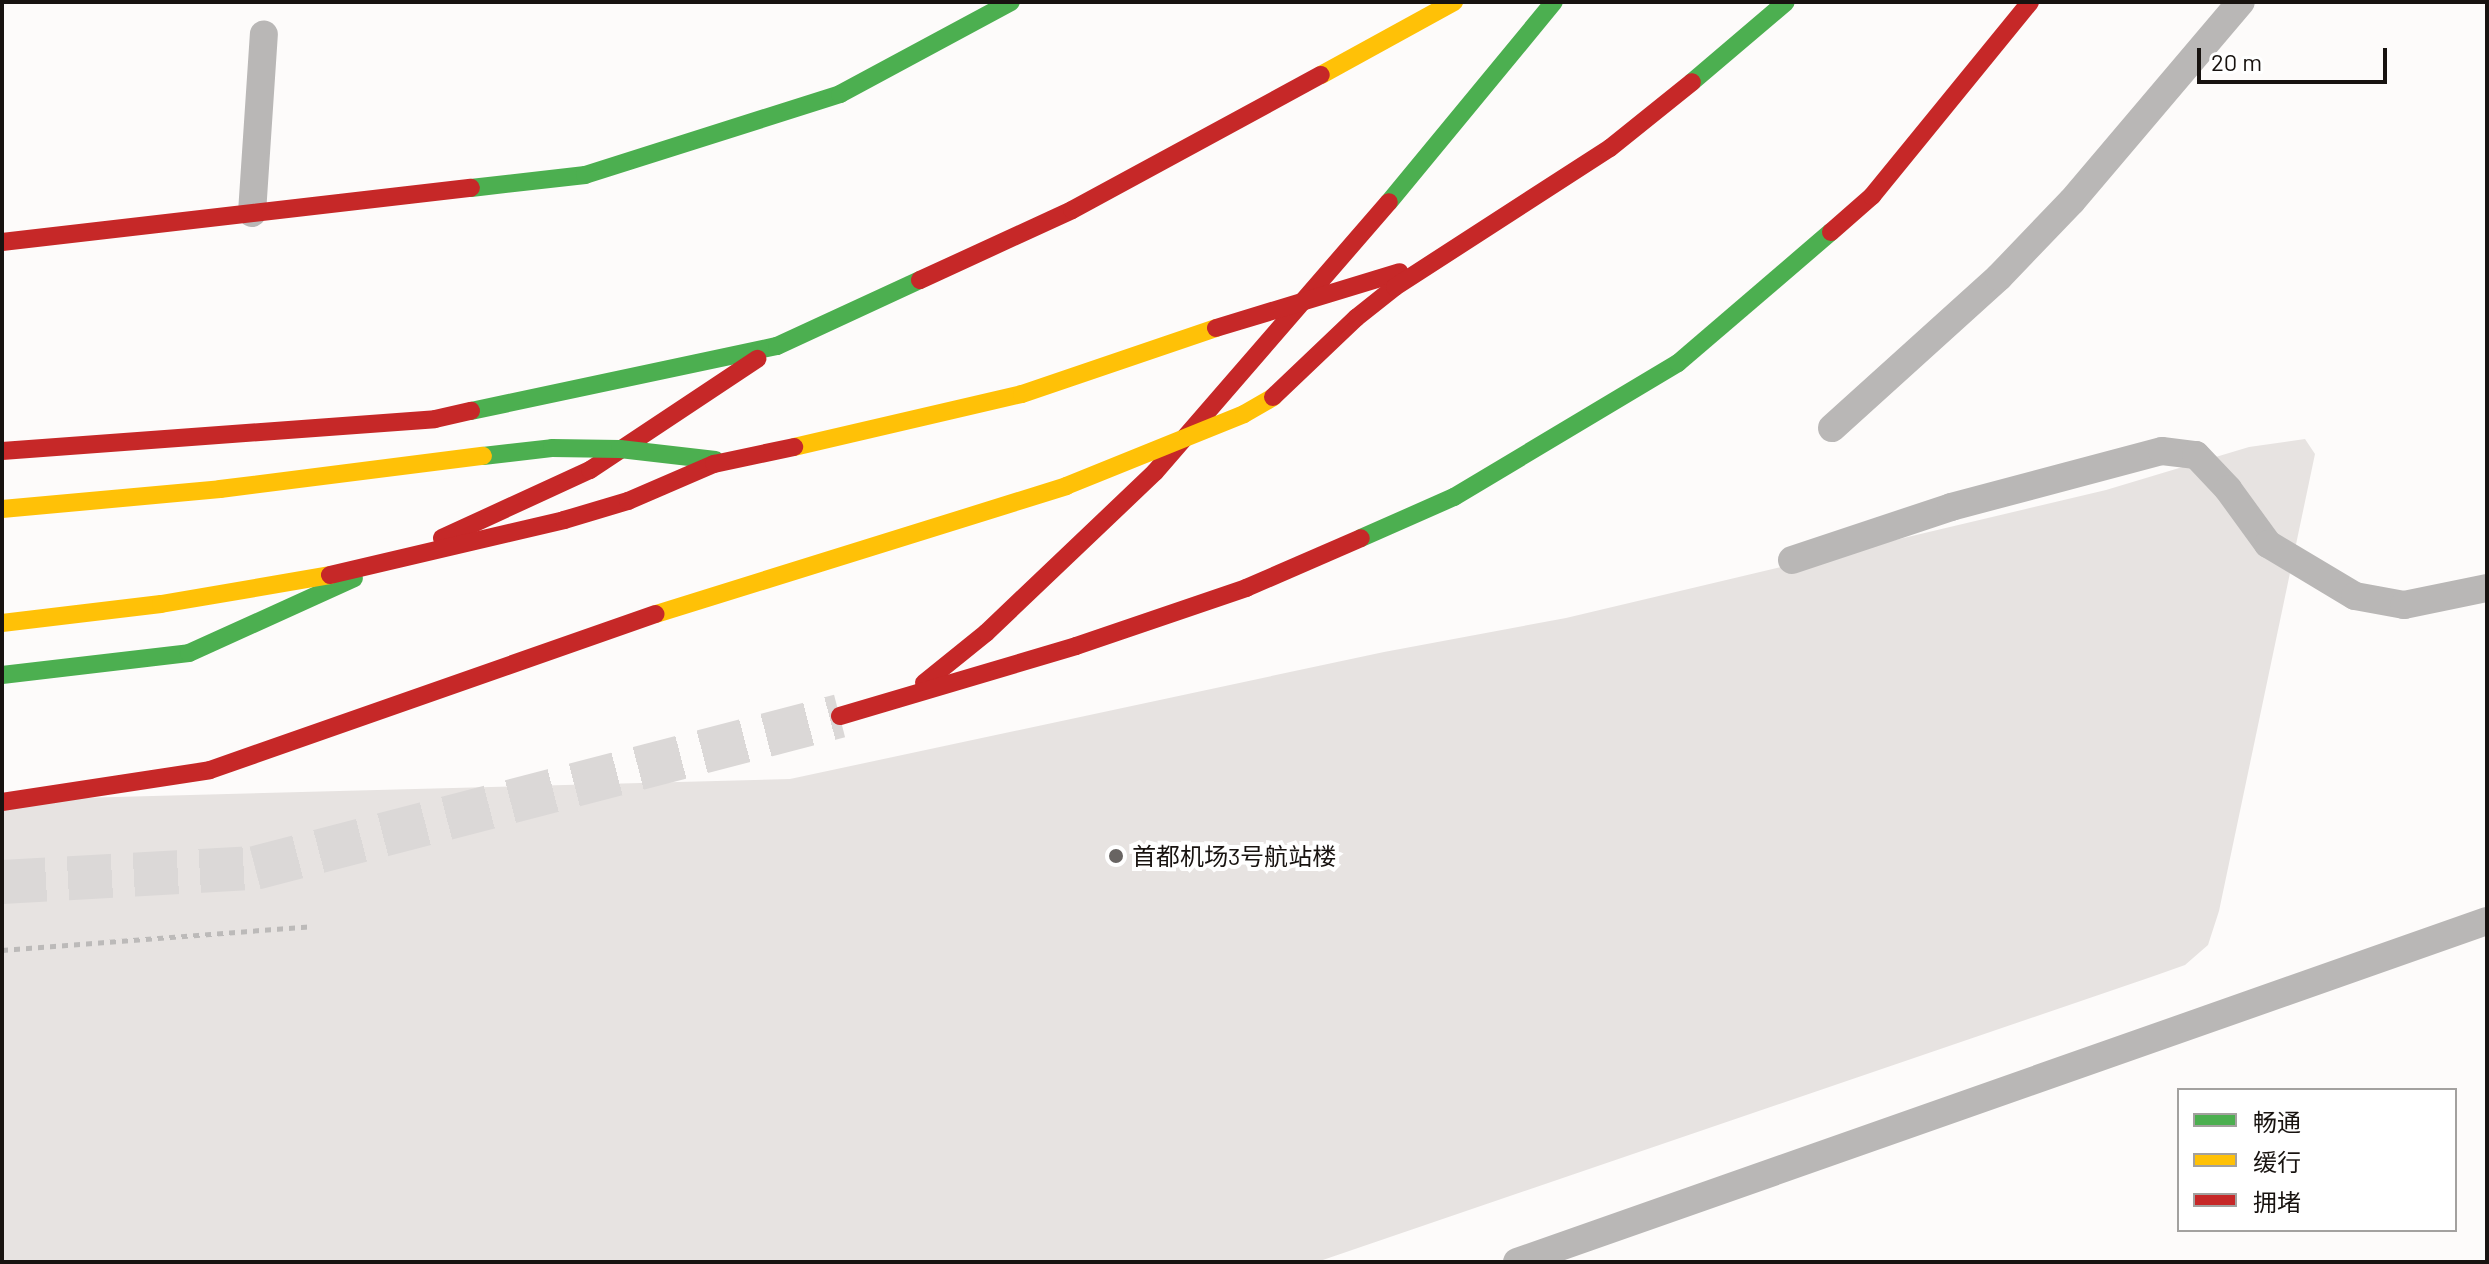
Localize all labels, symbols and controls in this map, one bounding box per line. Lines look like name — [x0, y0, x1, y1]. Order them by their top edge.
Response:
scale bar — [2201, 32, 2391, 82]
text: 20 m — [2211, 47, 2262, 76]
place label: 首都机场3号航站楼 — [1132, 842, 1336, 870]
marker: 首都机场3号航站楼 — [1107, 847, 1125, 865]
legend — [2177, 1088, 2457, 1232]
text: 畅通 — [2253, 1107, 2301, 1136]
text: 缓行 — [2253, 1147, 2301, 1176]
text: 拥堵 — [2253, 1187, 2301, 1216]

